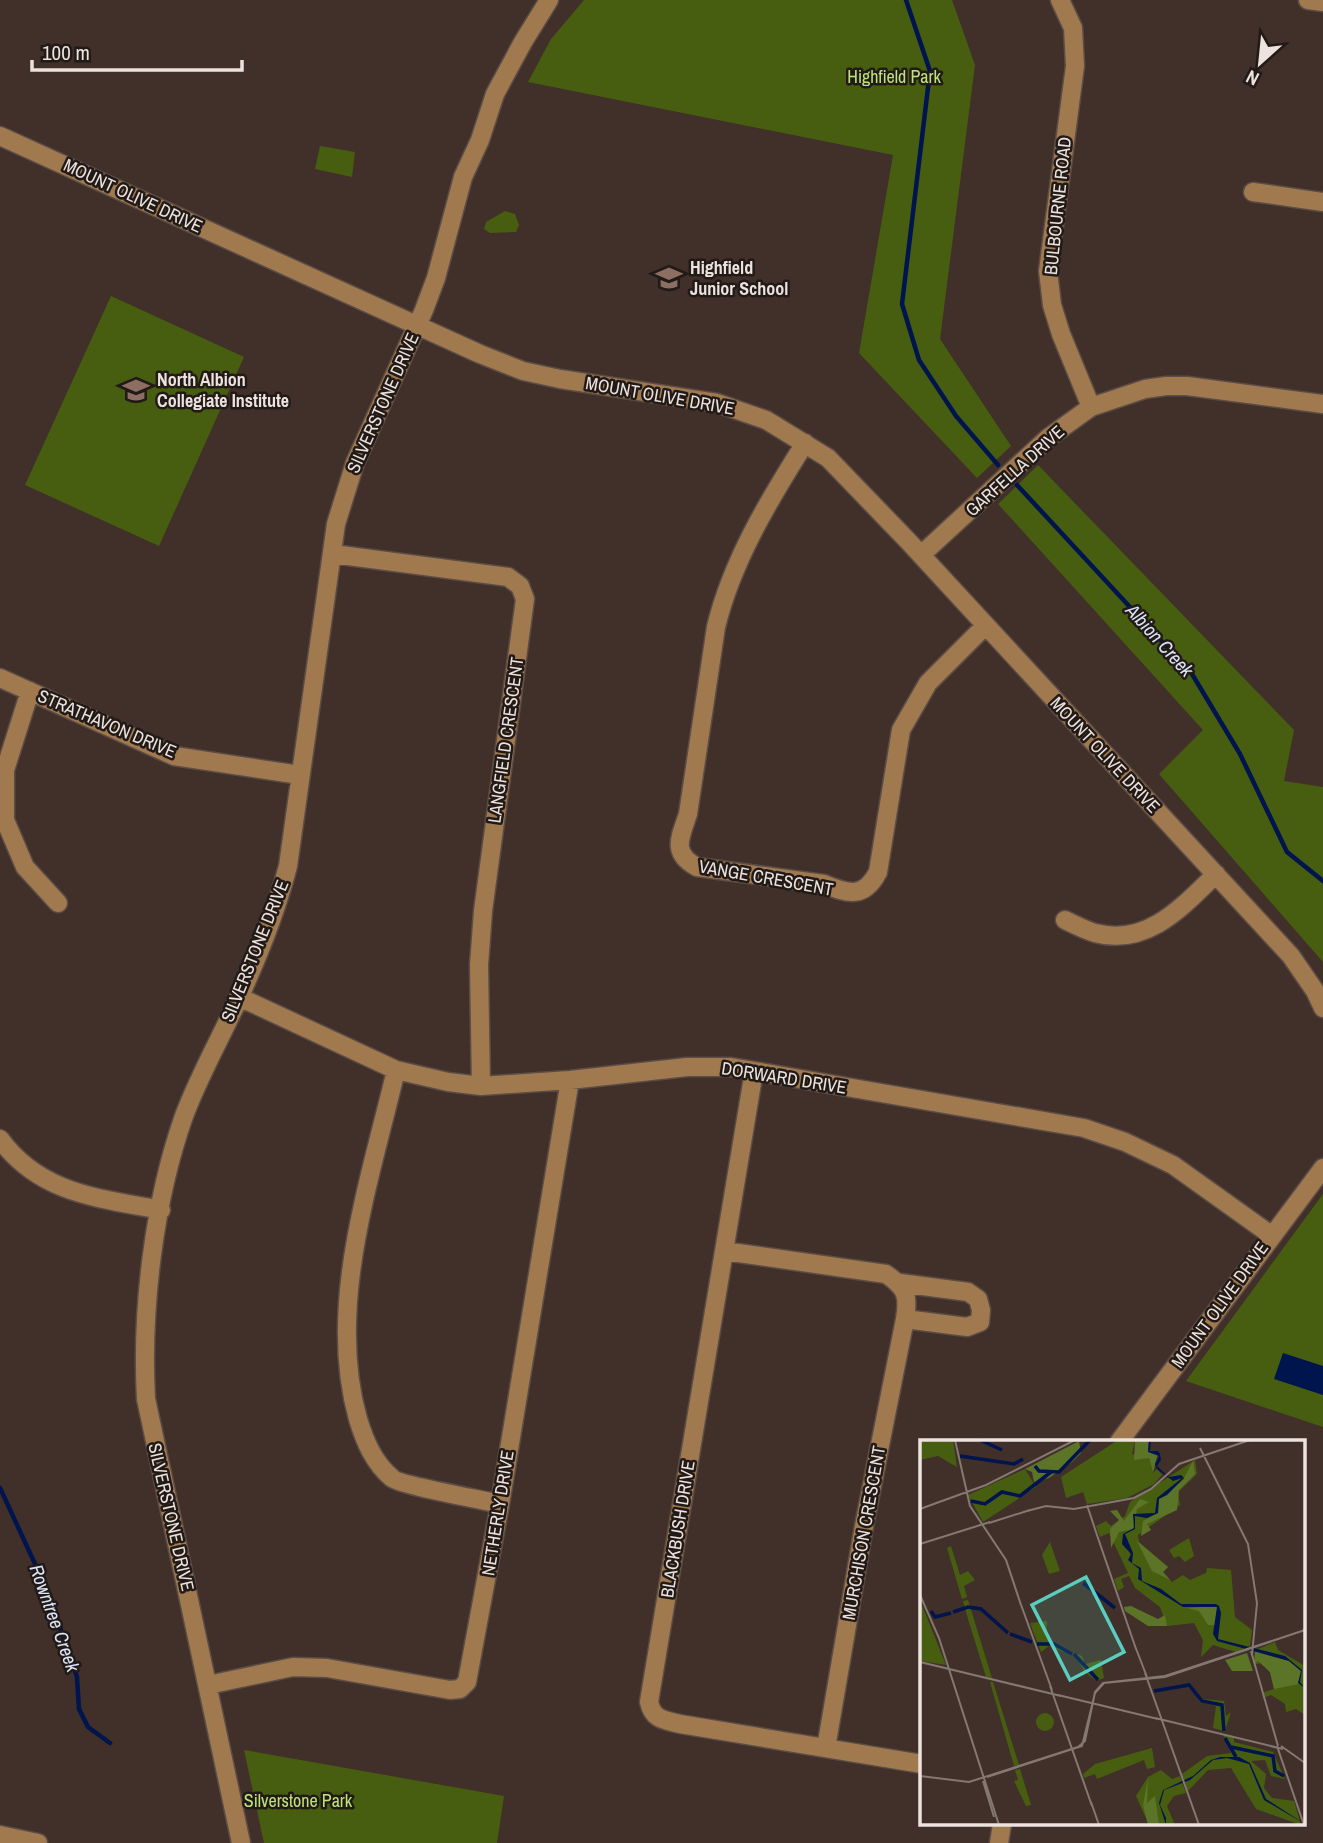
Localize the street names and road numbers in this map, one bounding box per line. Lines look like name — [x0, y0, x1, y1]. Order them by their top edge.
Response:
street label: BULBOURNE ROAD — [1038, 136, 1077, 276]
street label: MOUNT OLIVE DRIVE — [60, 152, 207, 239]
street label: SILVERSTONE DRIVE — [340, 329, 425, 477]
street label: MOUNT OLIVE DRIVE — [584, 370, 736, 421]
street label: GARFELLA DRIVE — [960, 419, 1070, 522]
street label: LANGFIELD CRESCENT — [481, 655, 530, 825]
street label: STRATHAVON DRIVE — [34, 683, 180, 764]
street label: MOUNT OLIVE DRIVE — [1045, 691, 1166, 818]
street label: VANGE CRESCENT — [697, 853, 835, 902]
street label: SILVERSTONE DRIVE — [215, 876, 294, 1026]
street label: DORWARD DRIVE — [720, 1055, 848, 1100]
street label: MOUNT OLIVE DRIVE — [1165, 1236, 1274, 1373]
street label: SILVERSTONE DRIVE — [142, 1440, 201, 1593]
street label: MURCHISON CRESCENT — [836, 1444, 891, 1622]
street label: NETHERLY DRIVE — [475, 1448, 520, 1577]
street label: BLACKBUSH DRIVE — [654, 1459, 701, 1599]

